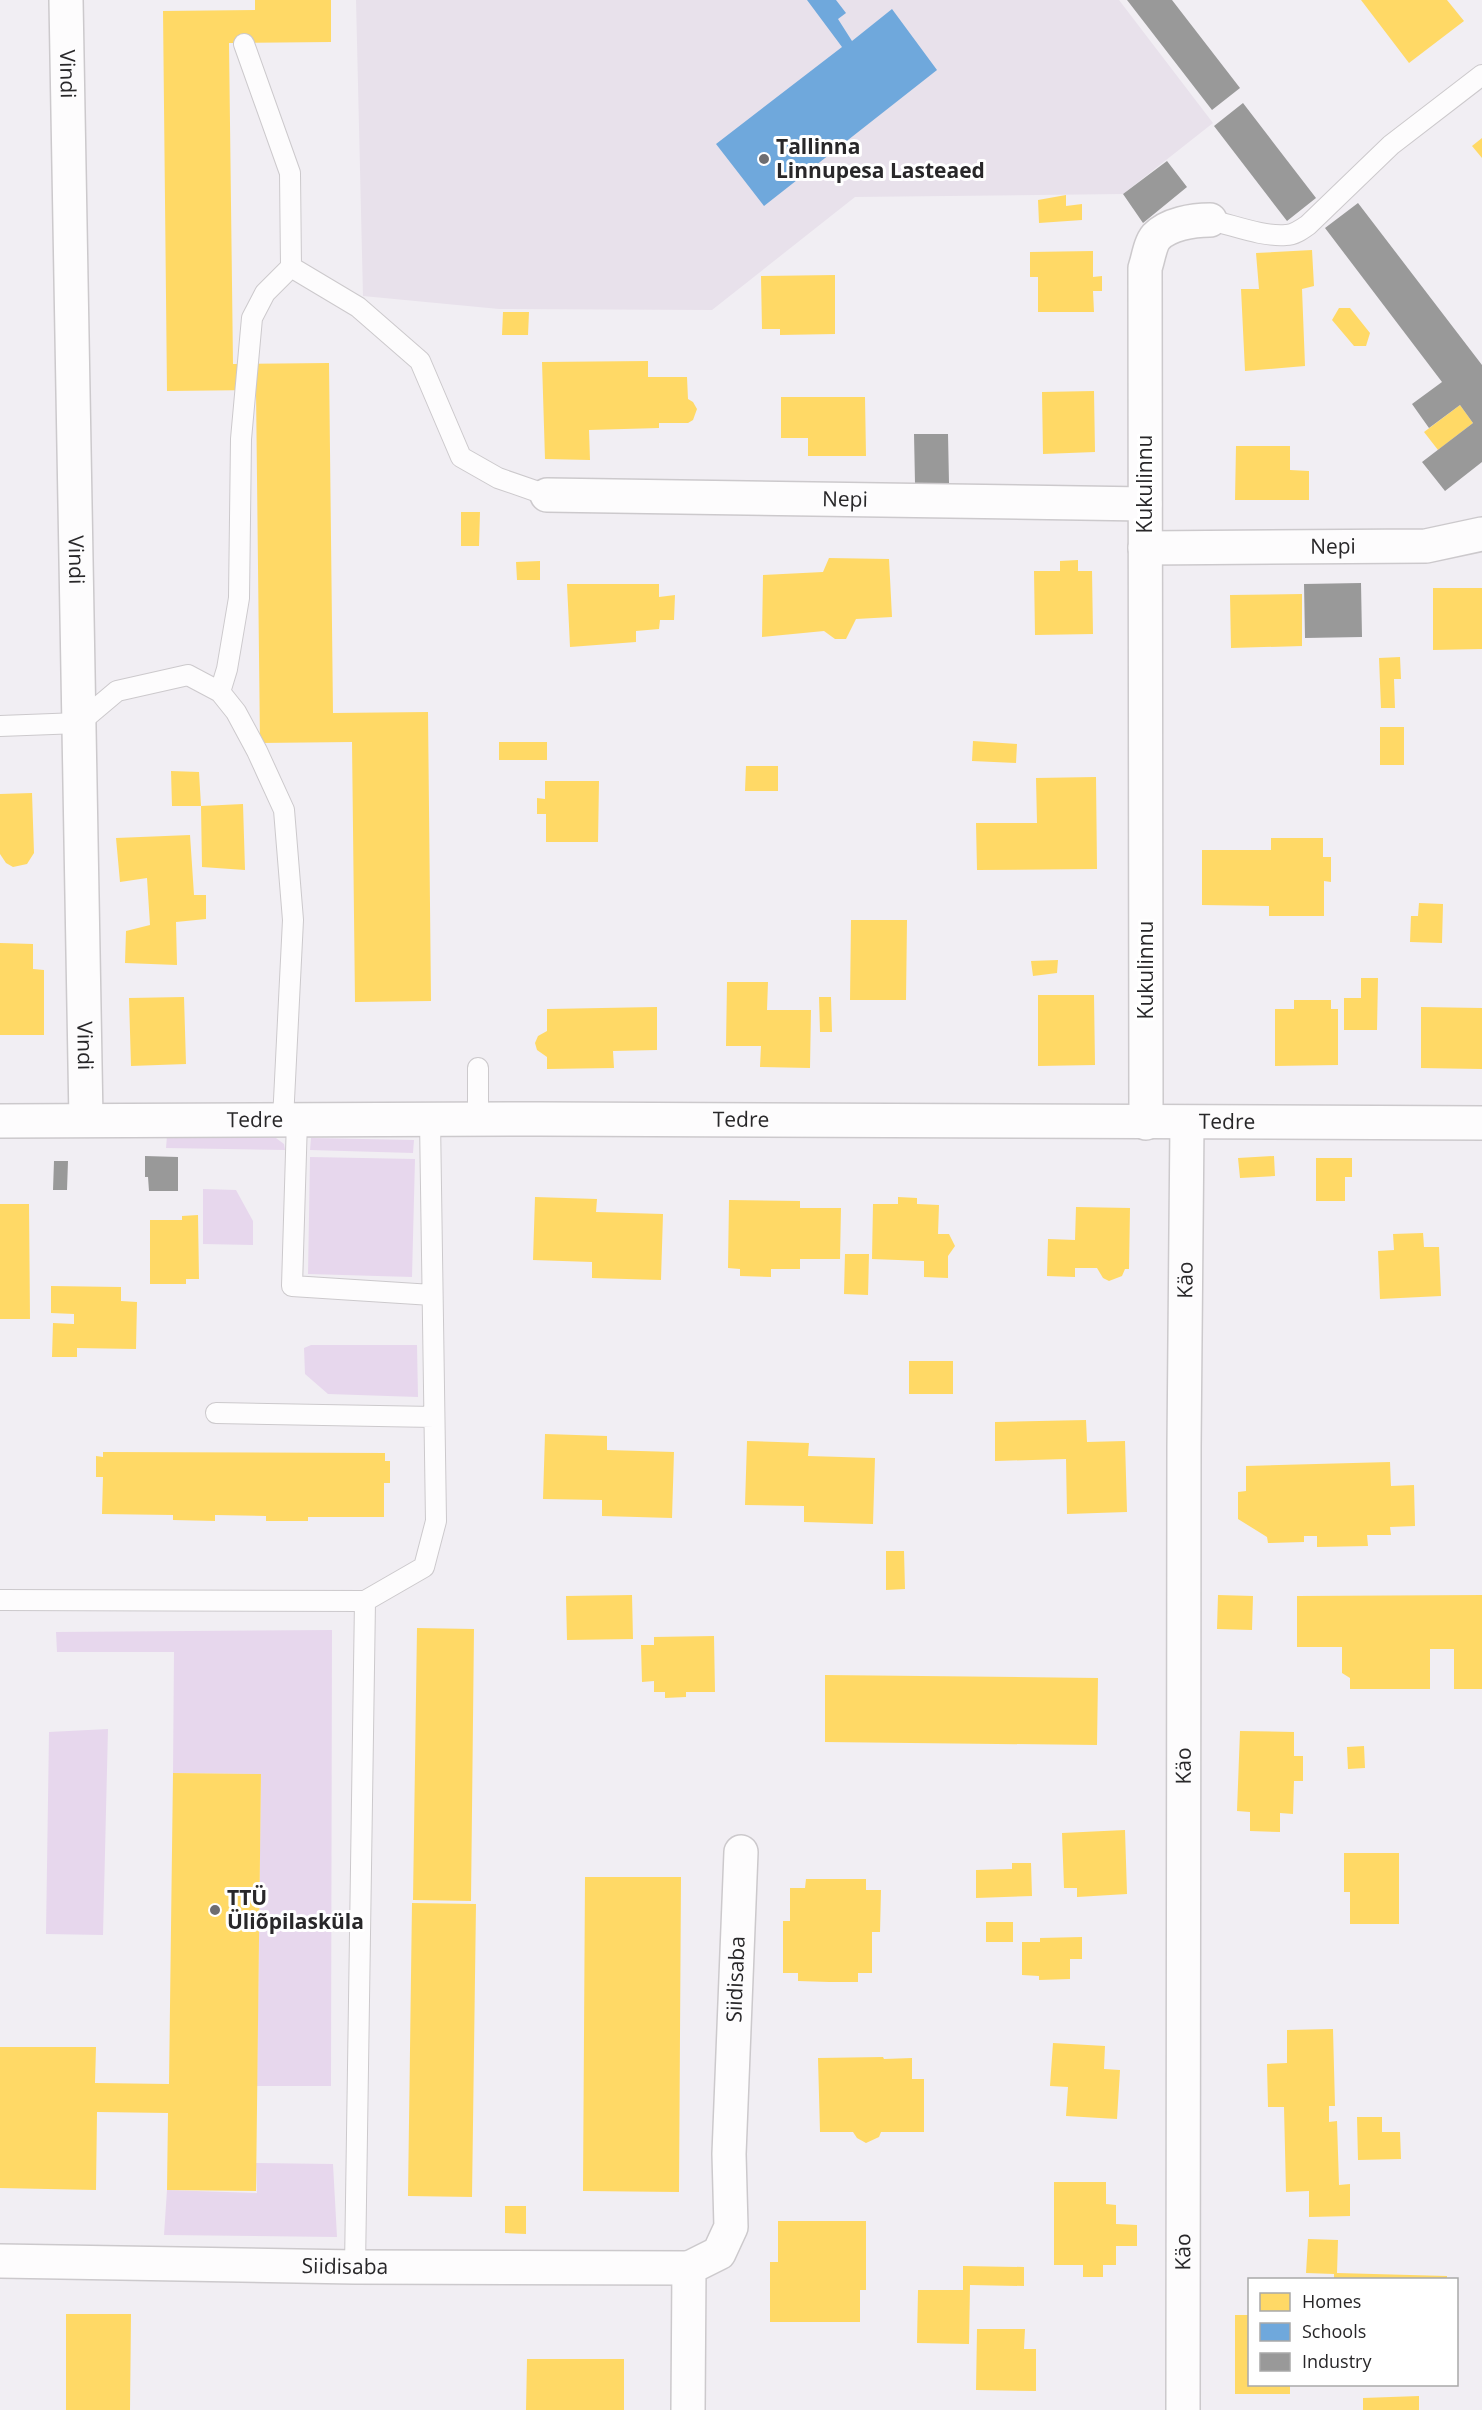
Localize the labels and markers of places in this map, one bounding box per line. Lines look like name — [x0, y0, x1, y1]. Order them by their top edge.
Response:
place label: Tallinna Linnupesa Lasteaed — [776, 132, 985, 184]
marker: Tallinna Linnupesa Lasteaed — [757, 152, 771, 166]
place label: TTÜ Üliõpilasküla — [227, 1883, 364, 1935]
marker: TTÜ Üliõpilasküla — [208, 1903, 222, 1917]

